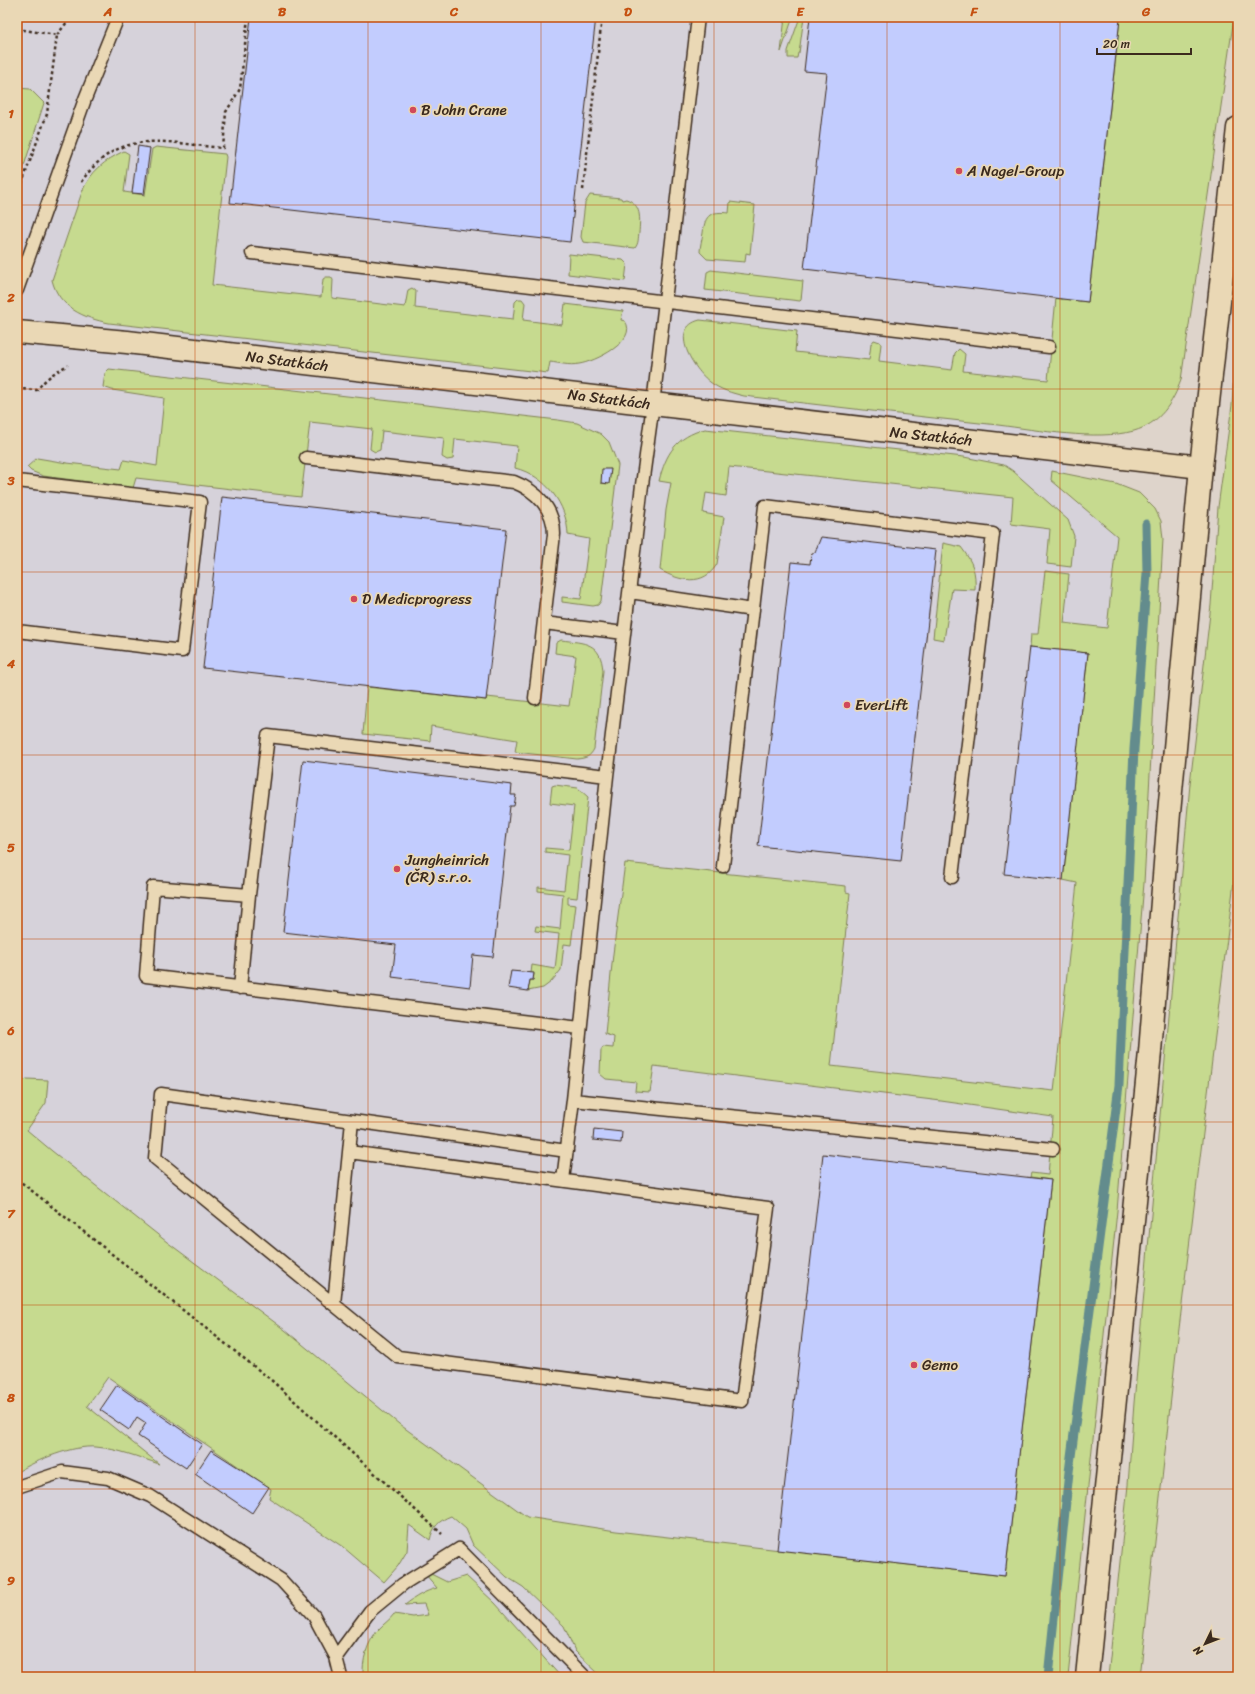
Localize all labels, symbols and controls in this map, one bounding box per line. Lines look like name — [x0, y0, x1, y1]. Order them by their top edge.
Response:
text: A — [103, 0, 112, 23]
text: B — [278, 0, 287, 23]
text: C — [449, 0, 459, 23]
text: D — [624, 0, 632, 23]
text: E — [796, 0, 805, 23]
text: F — [969, 0, 978, 23]
text: G — [1141, 0, 1151, 23]
scale bar — [1097, 30, 1191, 56]
text: 20 m — [1103, 33, 1130, 55]
place label: B John Crane — [421, 97, 507, 123]
text: 1 — [8, 102, 14, 125]
marker: B John Crane — [408, 105, 418, 115]
place label: A Nagel-Group — [966, 158, 1064, 184]
marker: A Nagel-Group — [954, 166, 964, 176]
text: 2 — [6, 286, 15, 309]
street label: Na Statkách — [244, 343, 330, 379]
street label: Na Statkách — [566, 381, 652, 417]
street label: Na Statkách — [889, 419, 974, 453]
text: 3 — [6, 469, 15, 492]
place label: D Medicprogress — [362, 586, 472, 612]
marker: D Medicprogress — [349, 594, 359, 604]
text: 4 — [6, 652, 16, 675]
place label: EverLift — [855, 692, 908, 718]
marker: EverLift — [842, 700, 852, 710]
text: 5 — [7, 836, 15, 859]
place label: Jungheinrich (ČR) s.r.o. — [404, 847, 489, 890]
marker: Jungheinrich (ČR) s.r.o. — [392, 864, 402, 874]
text: 6 — [6, 1019, 15, 1042]
text: 7 — [7, 1202, 16, 1225]
place label: Gemo — [922, 1352, 959, 1378]
marker: Gemo — [909, 1360, 919, 1370]
text: 8 — [6, 1386, 15, 1409]
text: 9 — [7, 1569, 15, 1592]
north arrow — [1185, 1624, 1225, 1664]
text: N — [1188, 1641, 1208, 1660]

